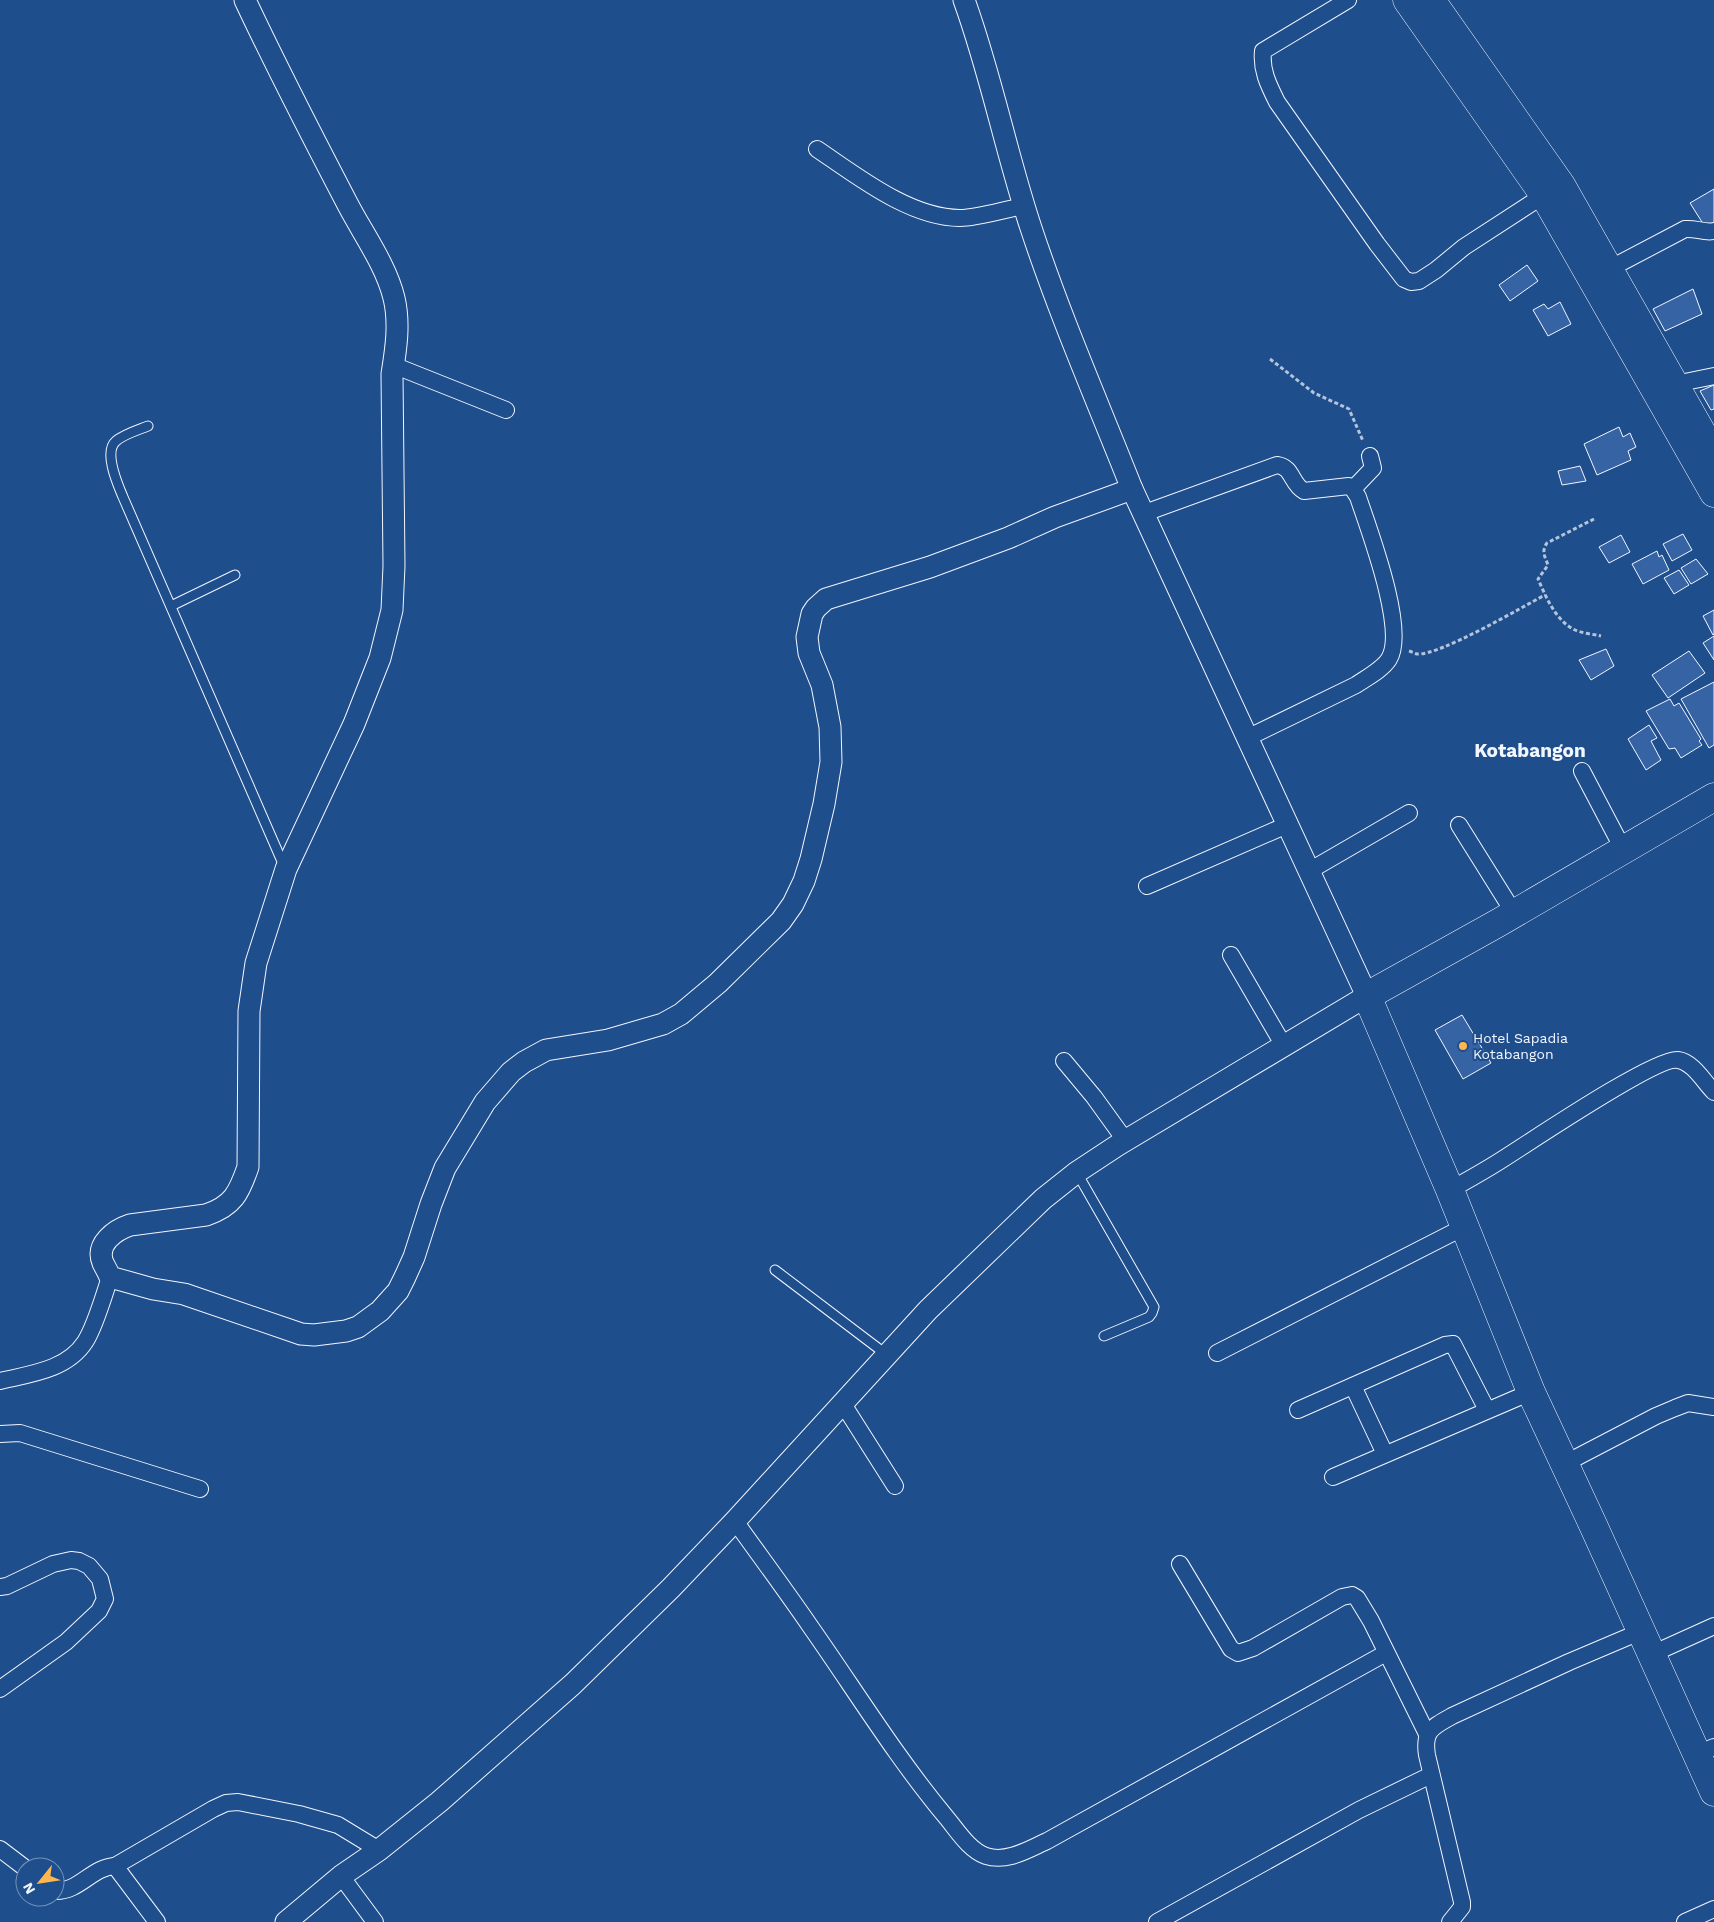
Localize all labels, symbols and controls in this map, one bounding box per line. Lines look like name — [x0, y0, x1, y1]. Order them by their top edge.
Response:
district label: Kotabangon — [1474, 739, 1586, 762]
place label: Hotel Sapadia Kotabangon — [1473, 1030, 1568, 1062]
marker: Hotel Sapadia Kotabangon — [1457, 1040, 1469, 1052]
north arrow — [15, 1857, 65, 1907]
text: N — [19, 1880, 38, 1897]

